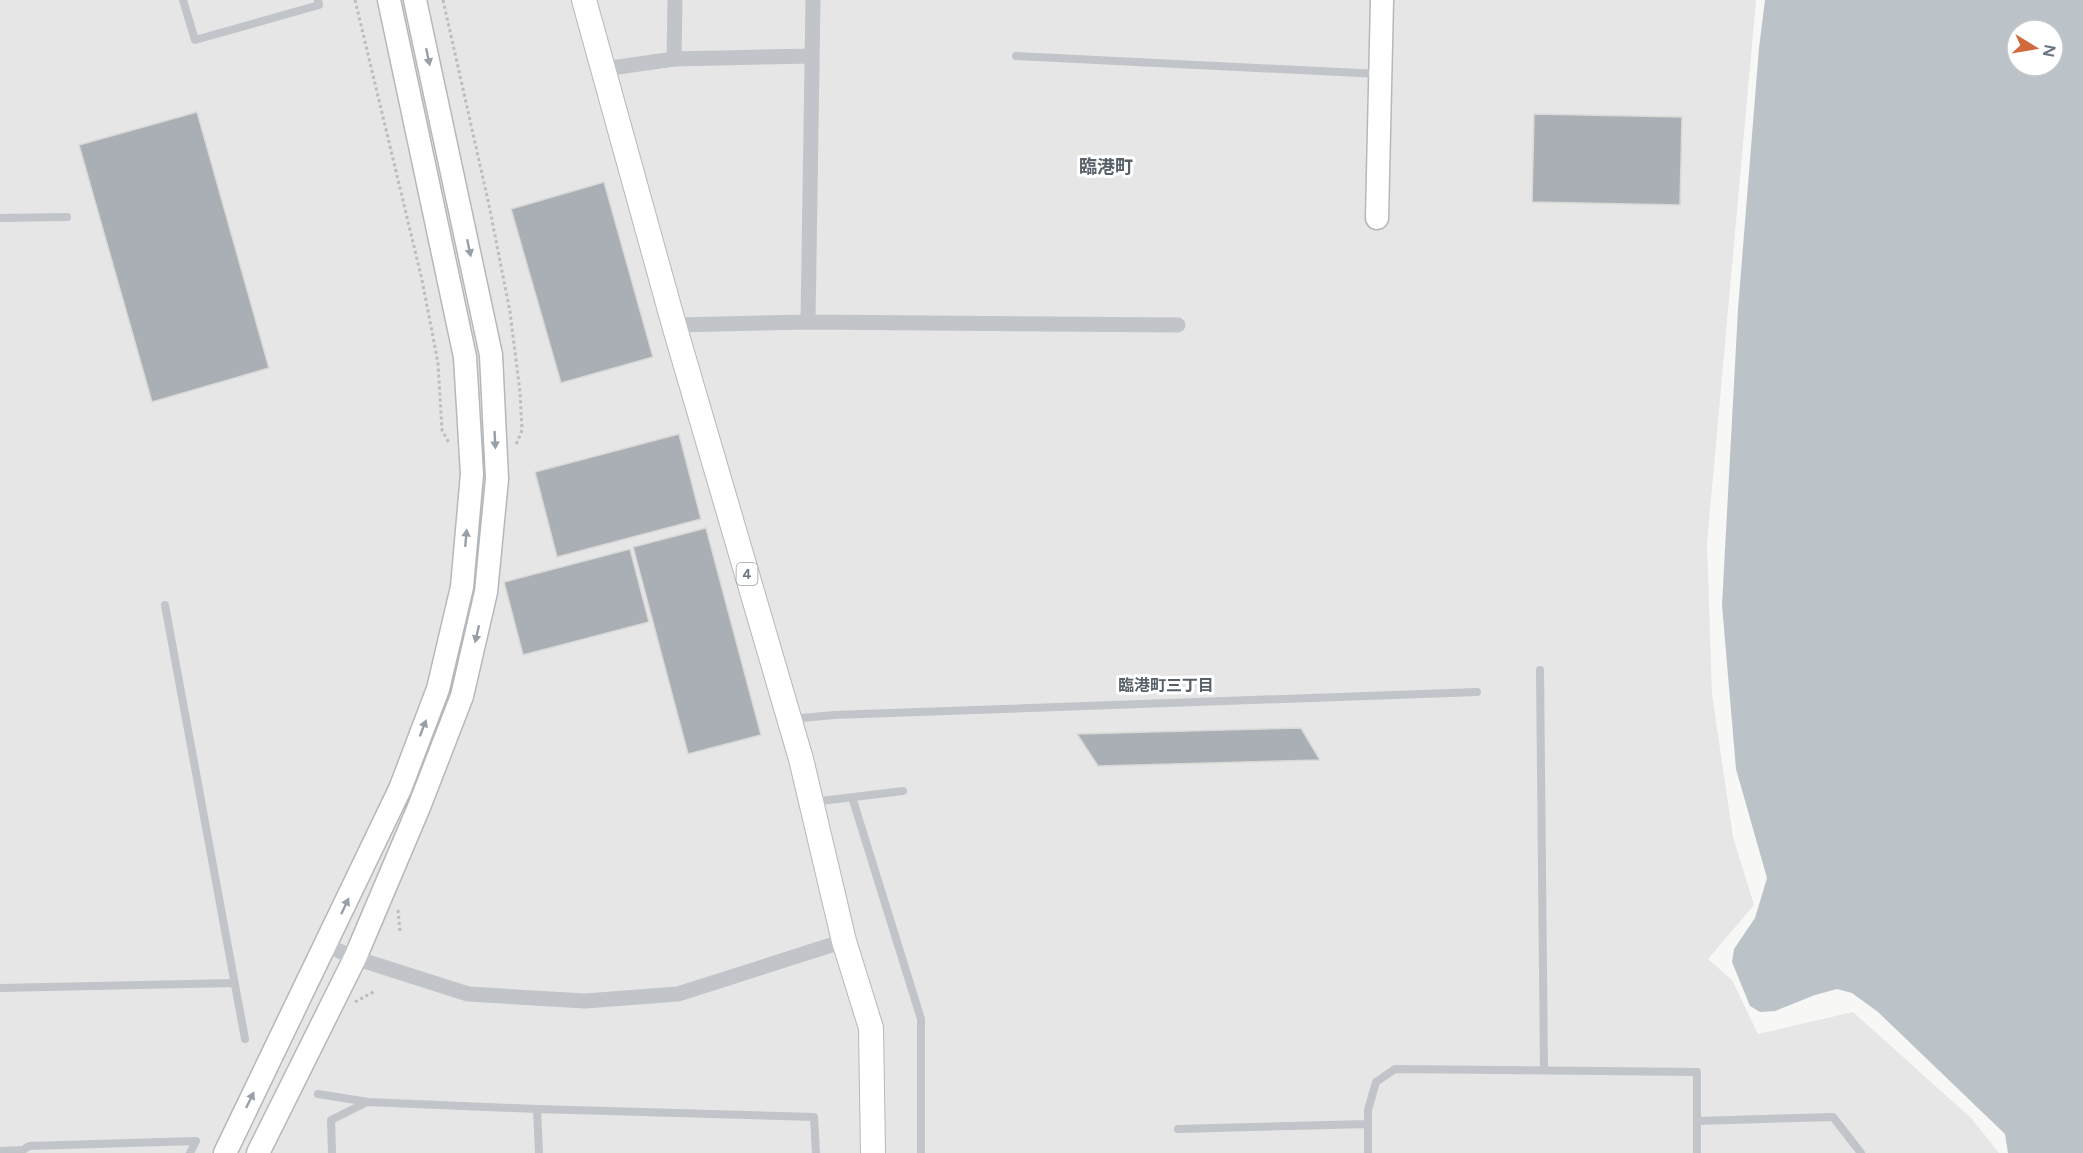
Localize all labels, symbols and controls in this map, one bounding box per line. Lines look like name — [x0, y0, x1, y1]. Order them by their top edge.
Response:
north arrow — [2005, 18, 2065, 78]
text: N — [2039, 43, 2060, 59]
one-way arrow — [424, 48, 434, 66]
district label: 臨港町 — [1079, 156, 1133, 178]
one-way arrow — [464, 239, 474, 257]
one-way arrow — [491, 431, 500, 450]
one-way arrow — [461, 529, 471, 548]
road number: 4 — [736, 563, 758, 585]
one-way arrow — [471, 624, 481, 643]
district label: 臨港町三丁目 — [1118, 676, 1214, 695]
one-way arrow — [419, 719, 428, 737]
one-way arrow — [340, 898, 349, 915]
one-way arrow — [246, 1092, 255, 1109]

